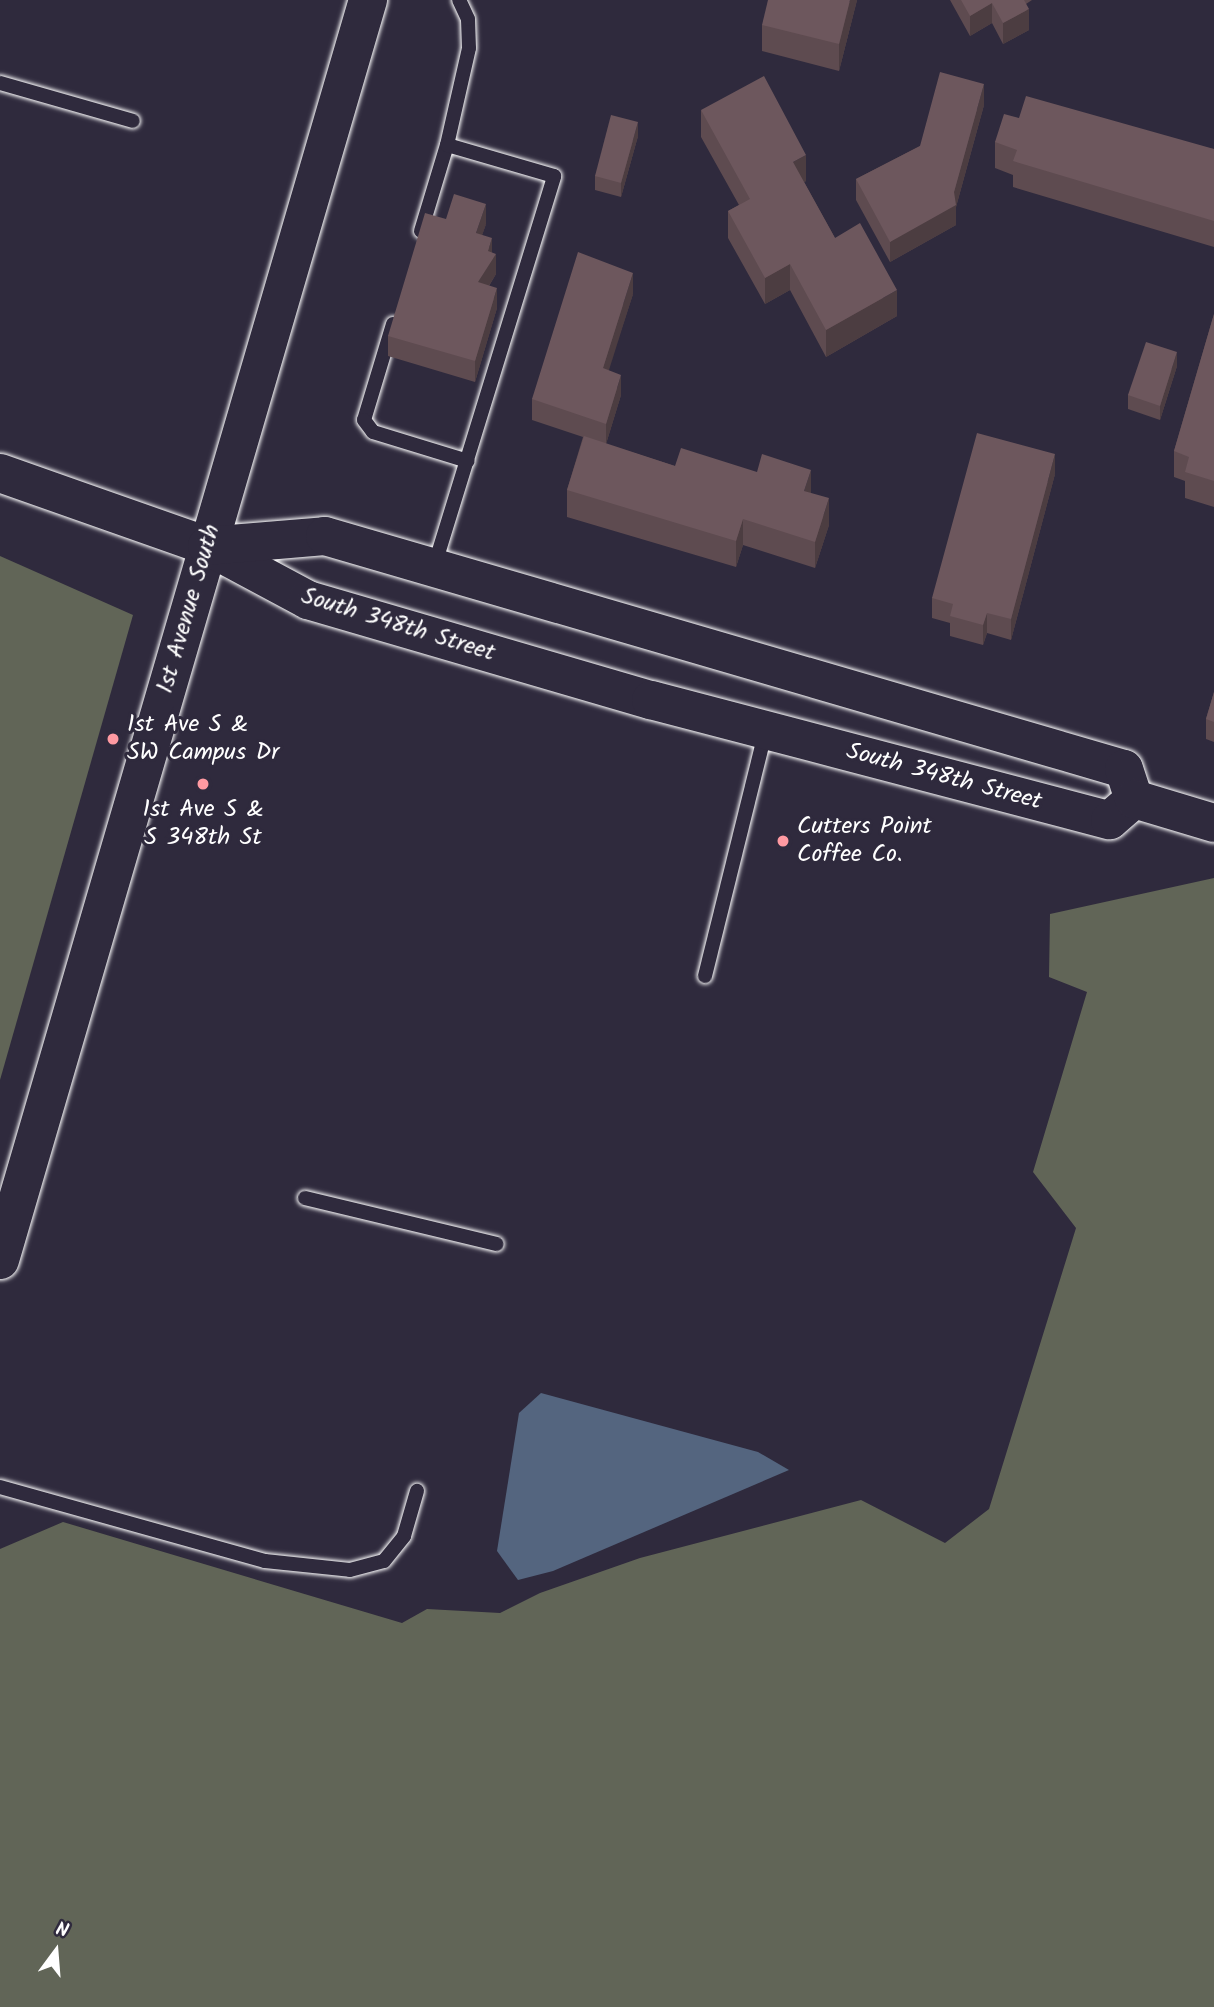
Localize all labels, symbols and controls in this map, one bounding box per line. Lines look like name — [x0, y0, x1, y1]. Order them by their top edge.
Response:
street label: 1st Avenue South — [151, 521, 227, 697]
street label: South 348th Street — [298, 582, 498, 668]
place label: 1st Ave S & SW Campus Dr — [127, 711, 279, 767]
marker: 1st Ave S & SW Campus Dr — [105, 731, 121, 747]
street label: South 348th Street — [843, 737, 1045, 817]
marker: 1st Ave S & S 348th St — [195, 776, 211, 792]
place label: 1st Ave S & S 348th St — [142, 796, 264, 852]
place label: Cutters Point Coffee Co. — [797, 813, 932, 869]
marker: Cutters Point Coffee Co. — [775, 833, 791, 849]
text: N — [52, 1915, 72, 1947]
north arrow — [21, 1916, 91, 1986]

